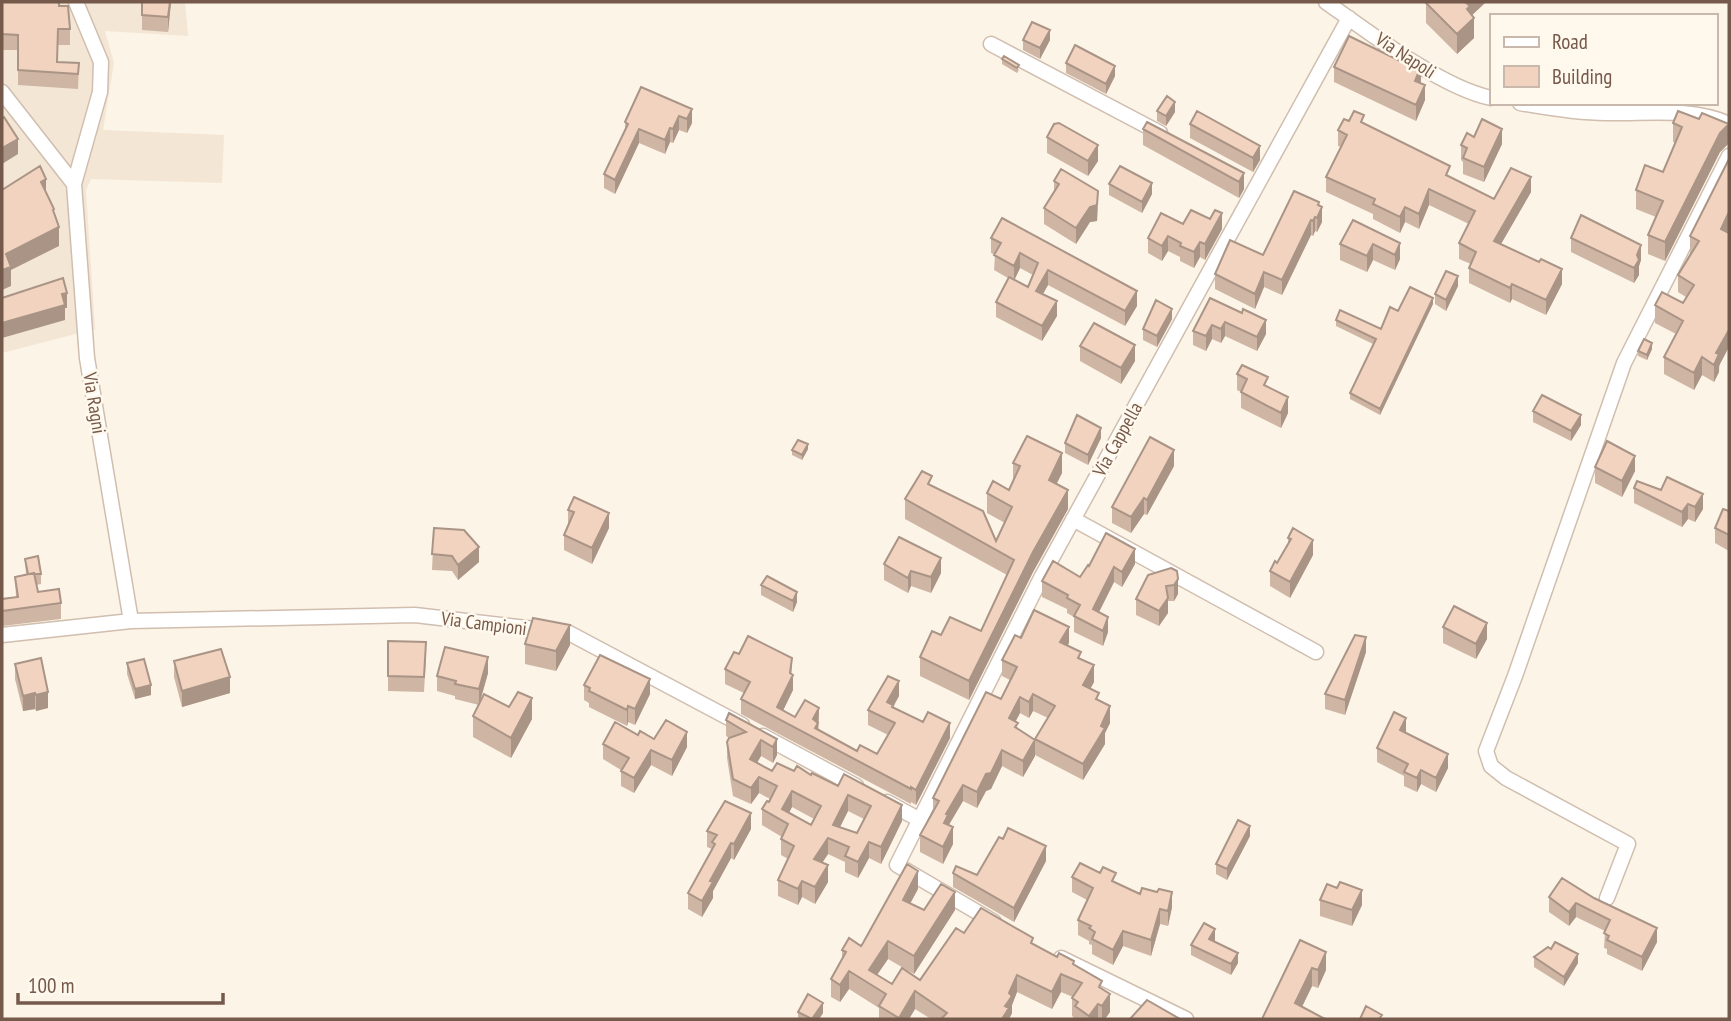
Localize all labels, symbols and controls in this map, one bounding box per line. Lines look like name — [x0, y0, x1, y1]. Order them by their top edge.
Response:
legend — [1490, 14, 1717, 105]
street label: Via Napoli — [1370, 26, 1441, 83]
text: Road — [1552, 28, 1588, 55]
text: Building — [1552, 63, 1612, 90]
street label: Via Ragni — [78, 370, 112, 435]
street label: Via Cappella — [1086, 398, 1147, 481]
street label: Via Campioni — [439, 606, 528, 640]
scale bar — [18, 962, 222, 1006]
text: 100 m — [28, 972, 74, 999]

